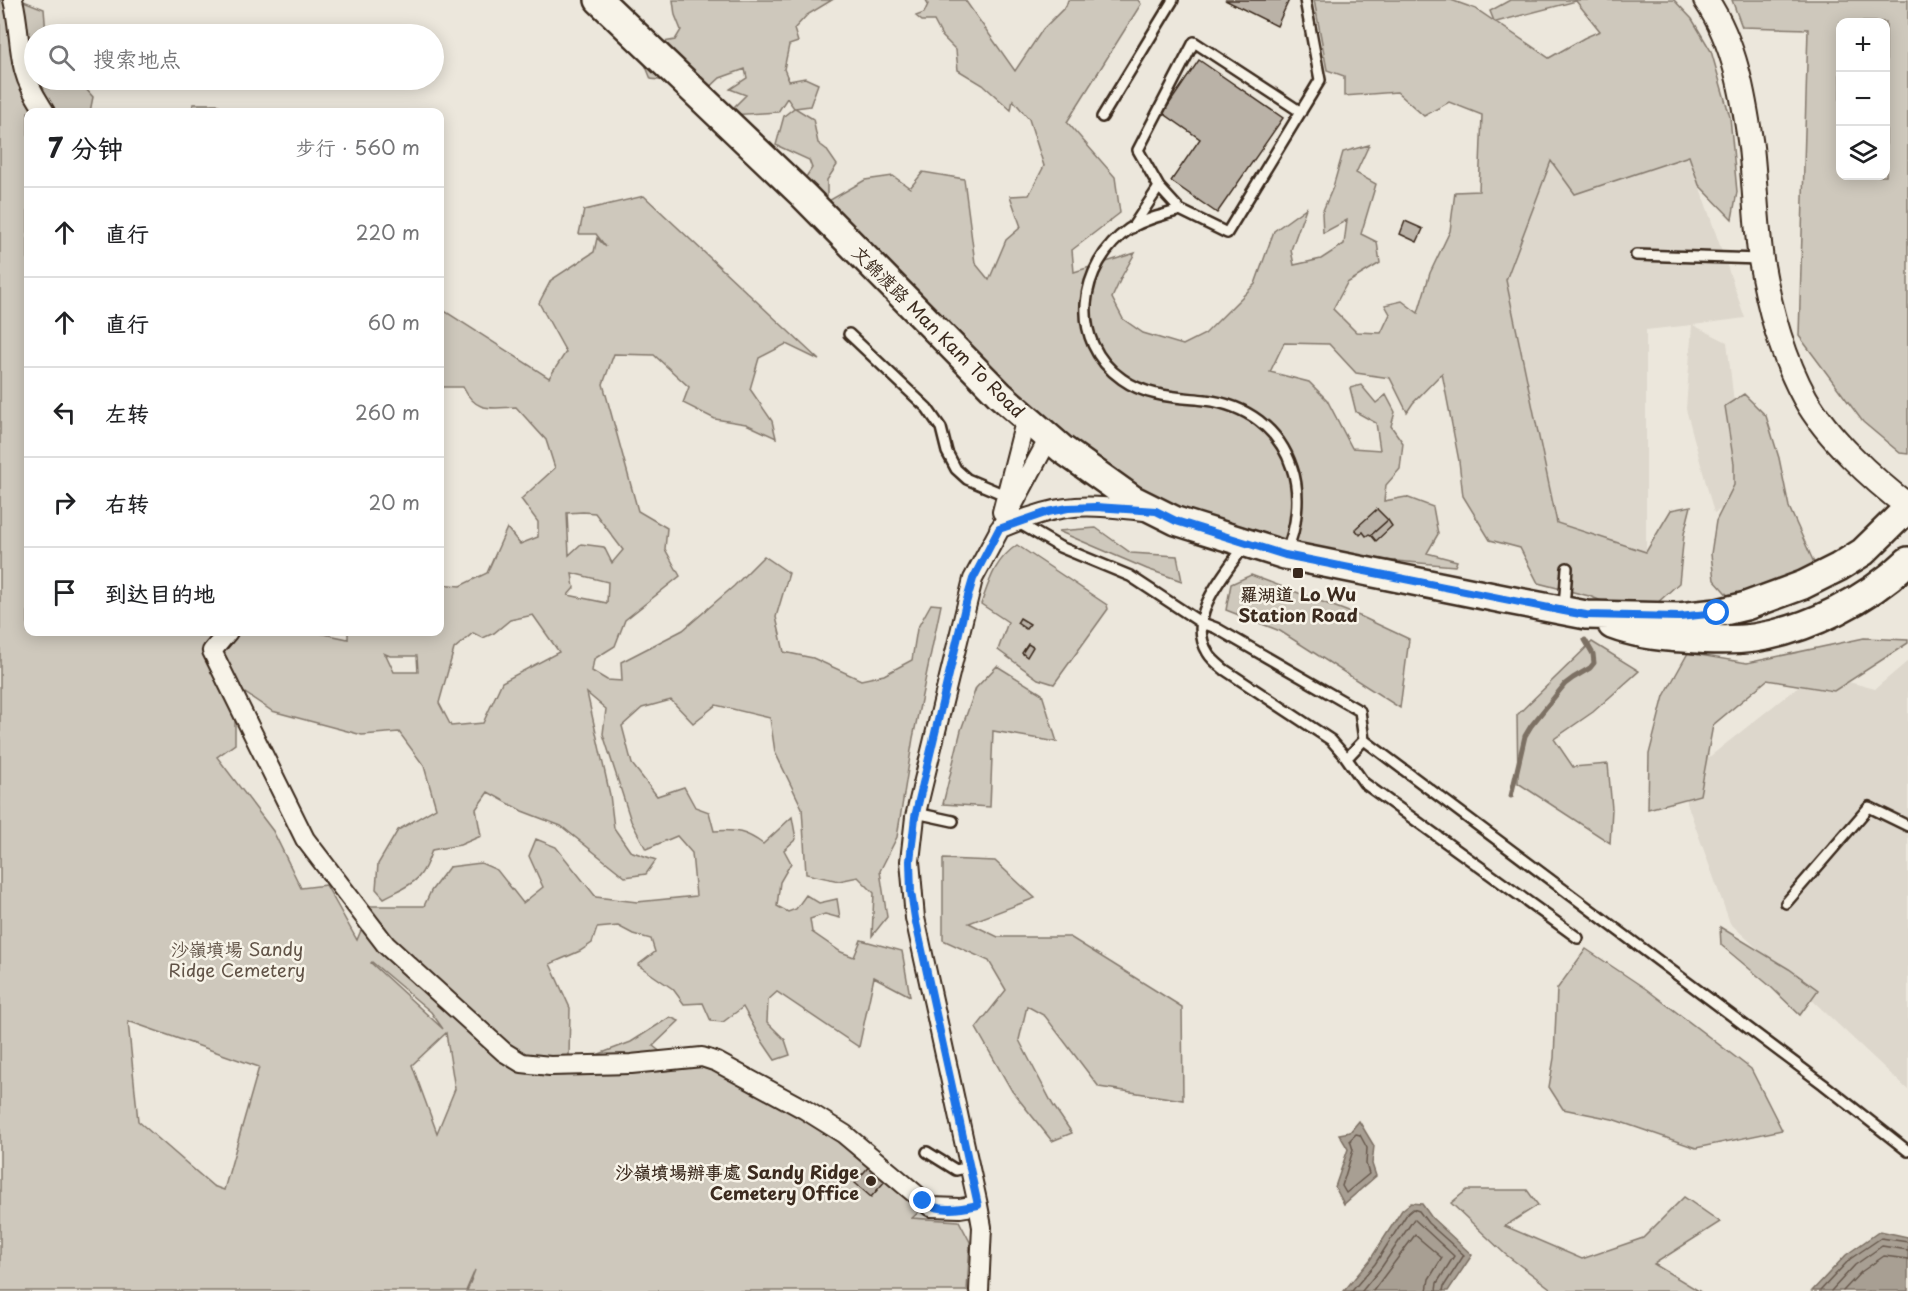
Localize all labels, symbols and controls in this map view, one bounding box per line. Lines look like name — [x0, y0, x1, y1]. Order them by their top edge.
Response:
map controls — [1836, 18, 1890, 180]
button: + — [1836, 18, 1890, 72]
search box — [24, 24, 444, 90]
icon: search — [45, 41, 78, 74]
text: 搜索地点 — [93, 41, 181, 74]
button: − — [1836, 72, 1890, 126]
button: layers — [1836, 126, 1890, 180]
text: 7 分钟 — [48, 128, 123, 167]
text: 步行 · 560 m — [296, 132, 420, 162]
icon: ahead — [48, 216, 81, 249]
text: 直行 — [105, 216, 149, 249]
text: 220 m — [356, 217, 420, 247]
street label: 文錦渡路 Man Kam To Road — [847, 239, 1031, 423]
icon: ahead — [48, 306, 81, 339]
text: 直行 — [105, 306, 149, 339]
text: 60 m — [368, 307, 420, 337]
icon: left — [48, 396, 81, 429]
text: 左转 — [105, 396, 149, 429]
text: 260 m — [355, 397, 420, 427]
icon: right — [48, 486, 81, 519]
text: 右转 — [105, 486, 149, 519]
text: 20 m — [368, 487, 420, 517]
marker: 羅湖道 Lo Wu Station Road — [1291, 566, 1305, 580]
icon: arrive — [48, 576, 81, 609]
text: 到达目的地 — [105, 576, 215, 609]
place label: 羅湖道 Lo Wu Station Road — [1238, 580, 1358, 628]
route start — [1703, 599, 1729, 625]
park label: 沙嶺墳場 Sandy Ridge Cemetery — [169, 935, 305, 983]
place label: 沙嶺墳場辦事處 Sandy Ridge Cemetery Office — [615, 1158, 859, 1206]
marker: 沙嶺墳場辦事處 Sandy Ridge Cemetery Office — [864, 1174, 878, 1188]
route end — [909, 1187, 935, 1213]

